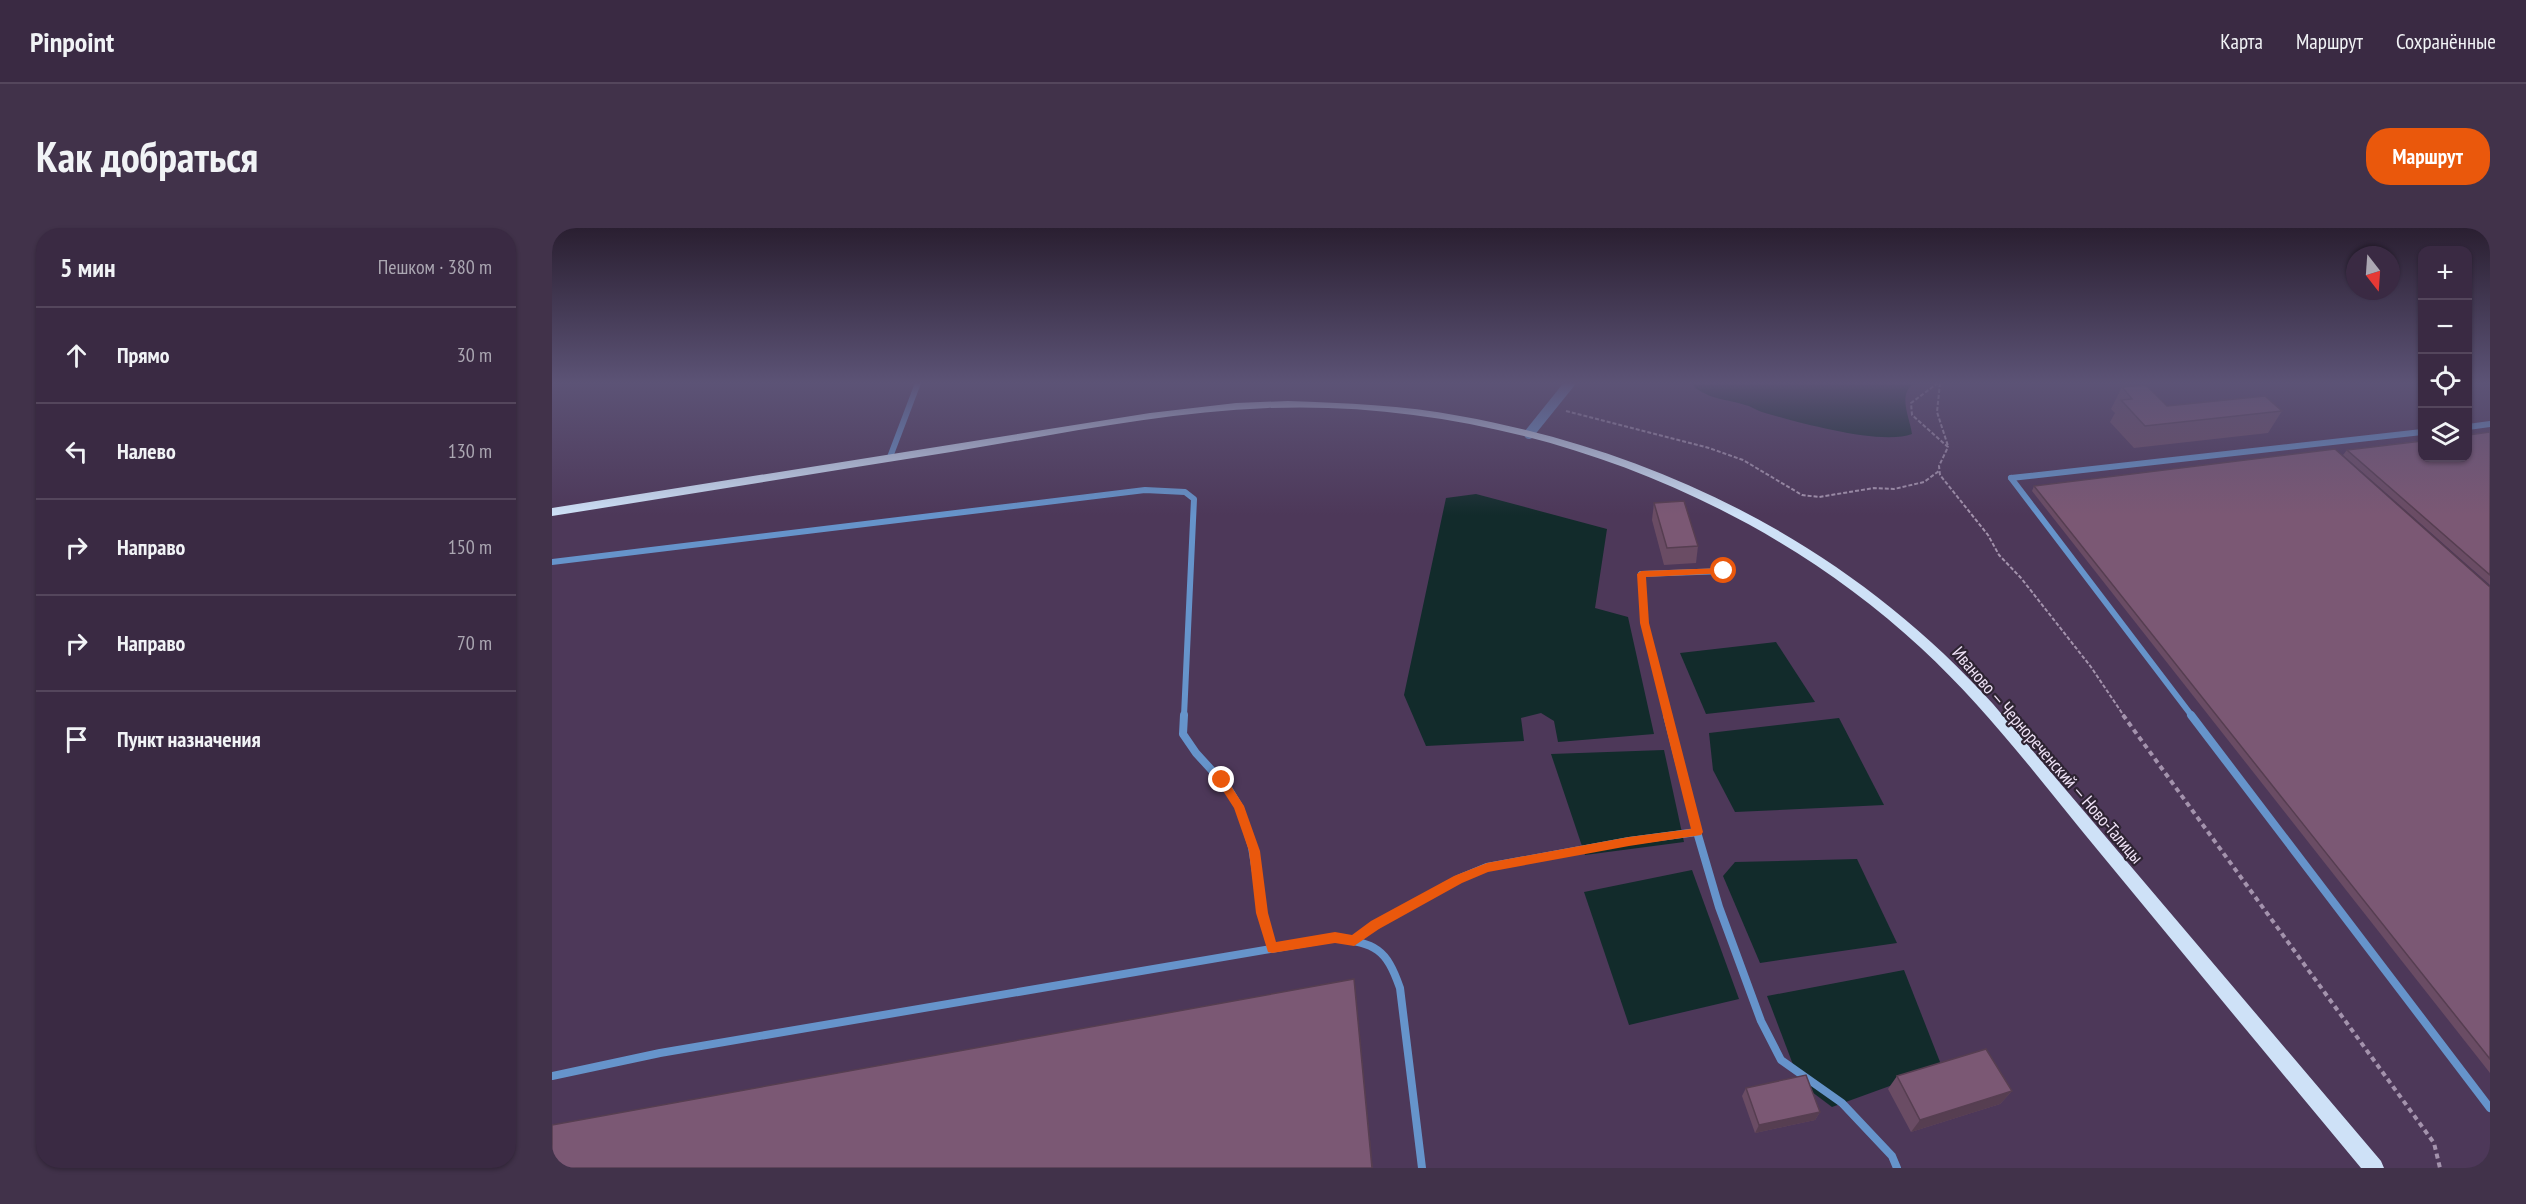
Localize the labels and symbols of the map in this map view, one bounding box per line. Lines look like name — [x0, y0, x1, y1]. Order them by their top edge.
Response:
north arrow — [2346, 246, 2400, 300]
route start — [1710, 557, 1736, 583]
street label: Иваново — Чернореченский — Ново-Талицы — [1947, 642, 2149, 868]
route end — [1208, 766, 1234, 792]

